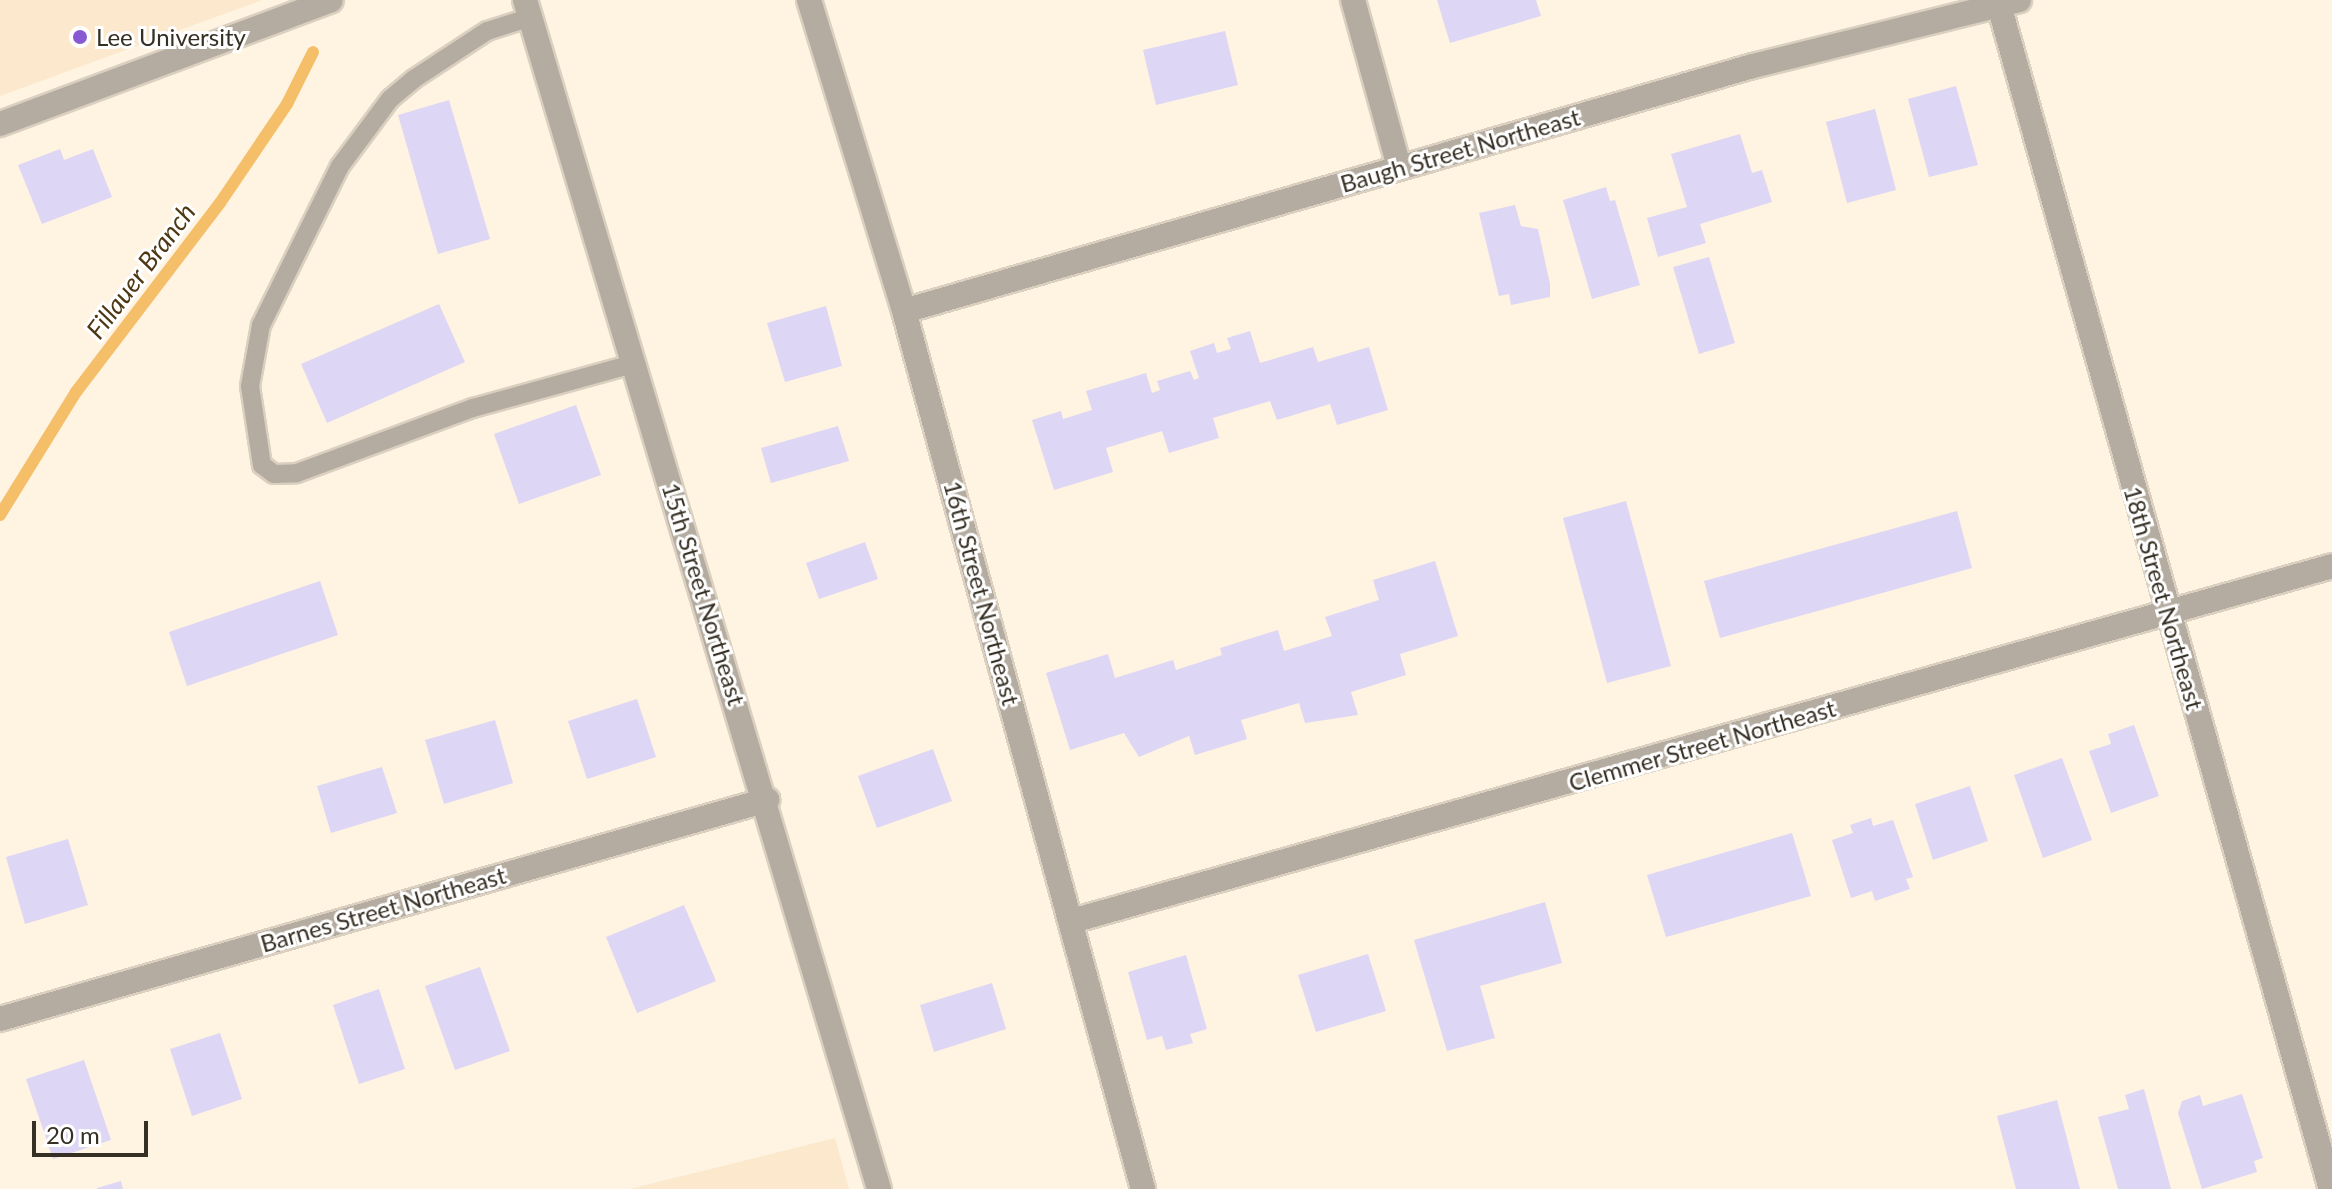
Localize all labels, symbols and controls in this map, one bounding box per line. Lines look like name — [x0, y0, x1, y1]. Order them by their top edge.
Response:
place label: Lee University — [96, 23, 246, 51]
marker: Lee University — [71, 28, 89, 46]
street label: Baugh Street Northeast — [1337, 102, 1583, 198]
water label: Fillauer Branch — [80, 197, 202, 345]
street label: 16th Street Northeast — [938, 478, 1026, 708]
street label: 15th Street Northeast — [656, 479, 752, 709]
street label: 18th Street Northeast — [2118, 483, 2210, 713]
street label: Clemmer Street Northeast — [1565, 693, 1839, 797]
street label: Barnes Street Northeast — [257, 860, 509, 958]
scale bar — [36, 1105, 152, 1155]
text: 20 m — [46, 1120, 100, 1149]

